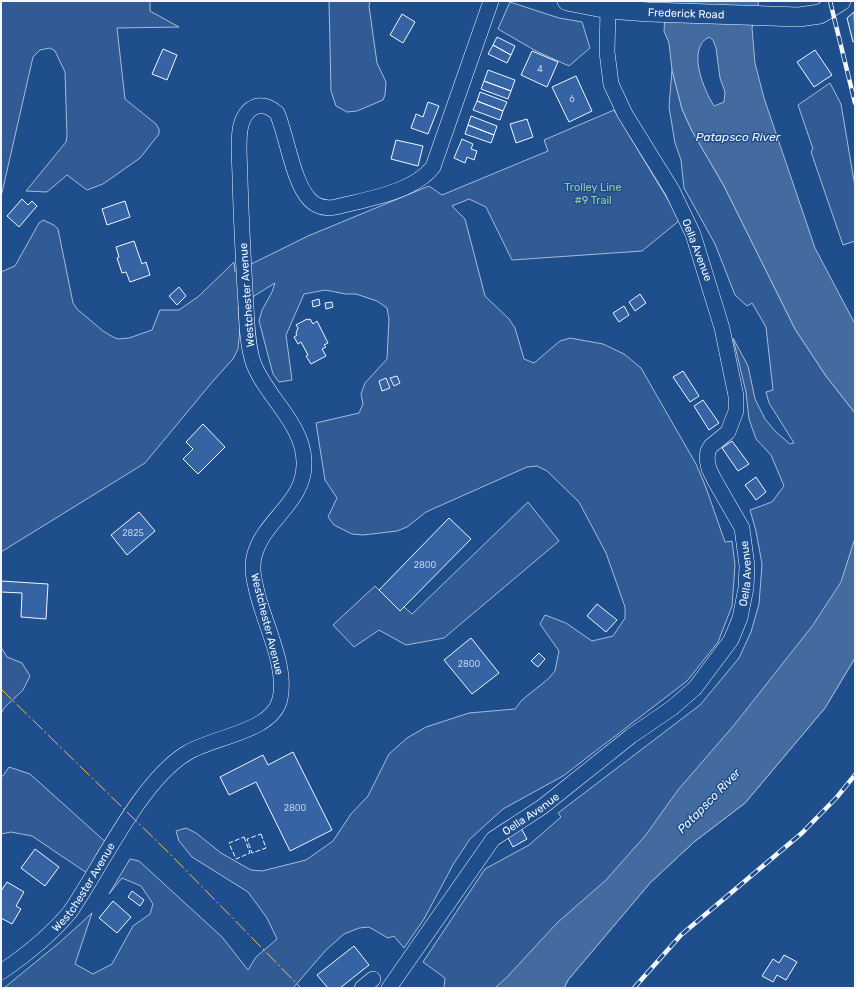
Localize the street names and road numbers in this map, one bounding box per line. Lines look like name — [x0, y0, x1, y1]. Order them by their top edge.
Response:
street label: Frederick Road — [648, 5, 725, 21]
street label: Oella Avenue — [679, 217, 715, 283]
street label: Westchester Avenue — [237, 242, 257, 348]
street label: Oella Avenue — [736, 540, 753, 608]
street label: Westchester Avenue — [248, 572, 286, 676]
street label: Oella Avenue — [500, 790, 562, 838]
street label: Westchester Avenue — [49, 840, 117, 934]

